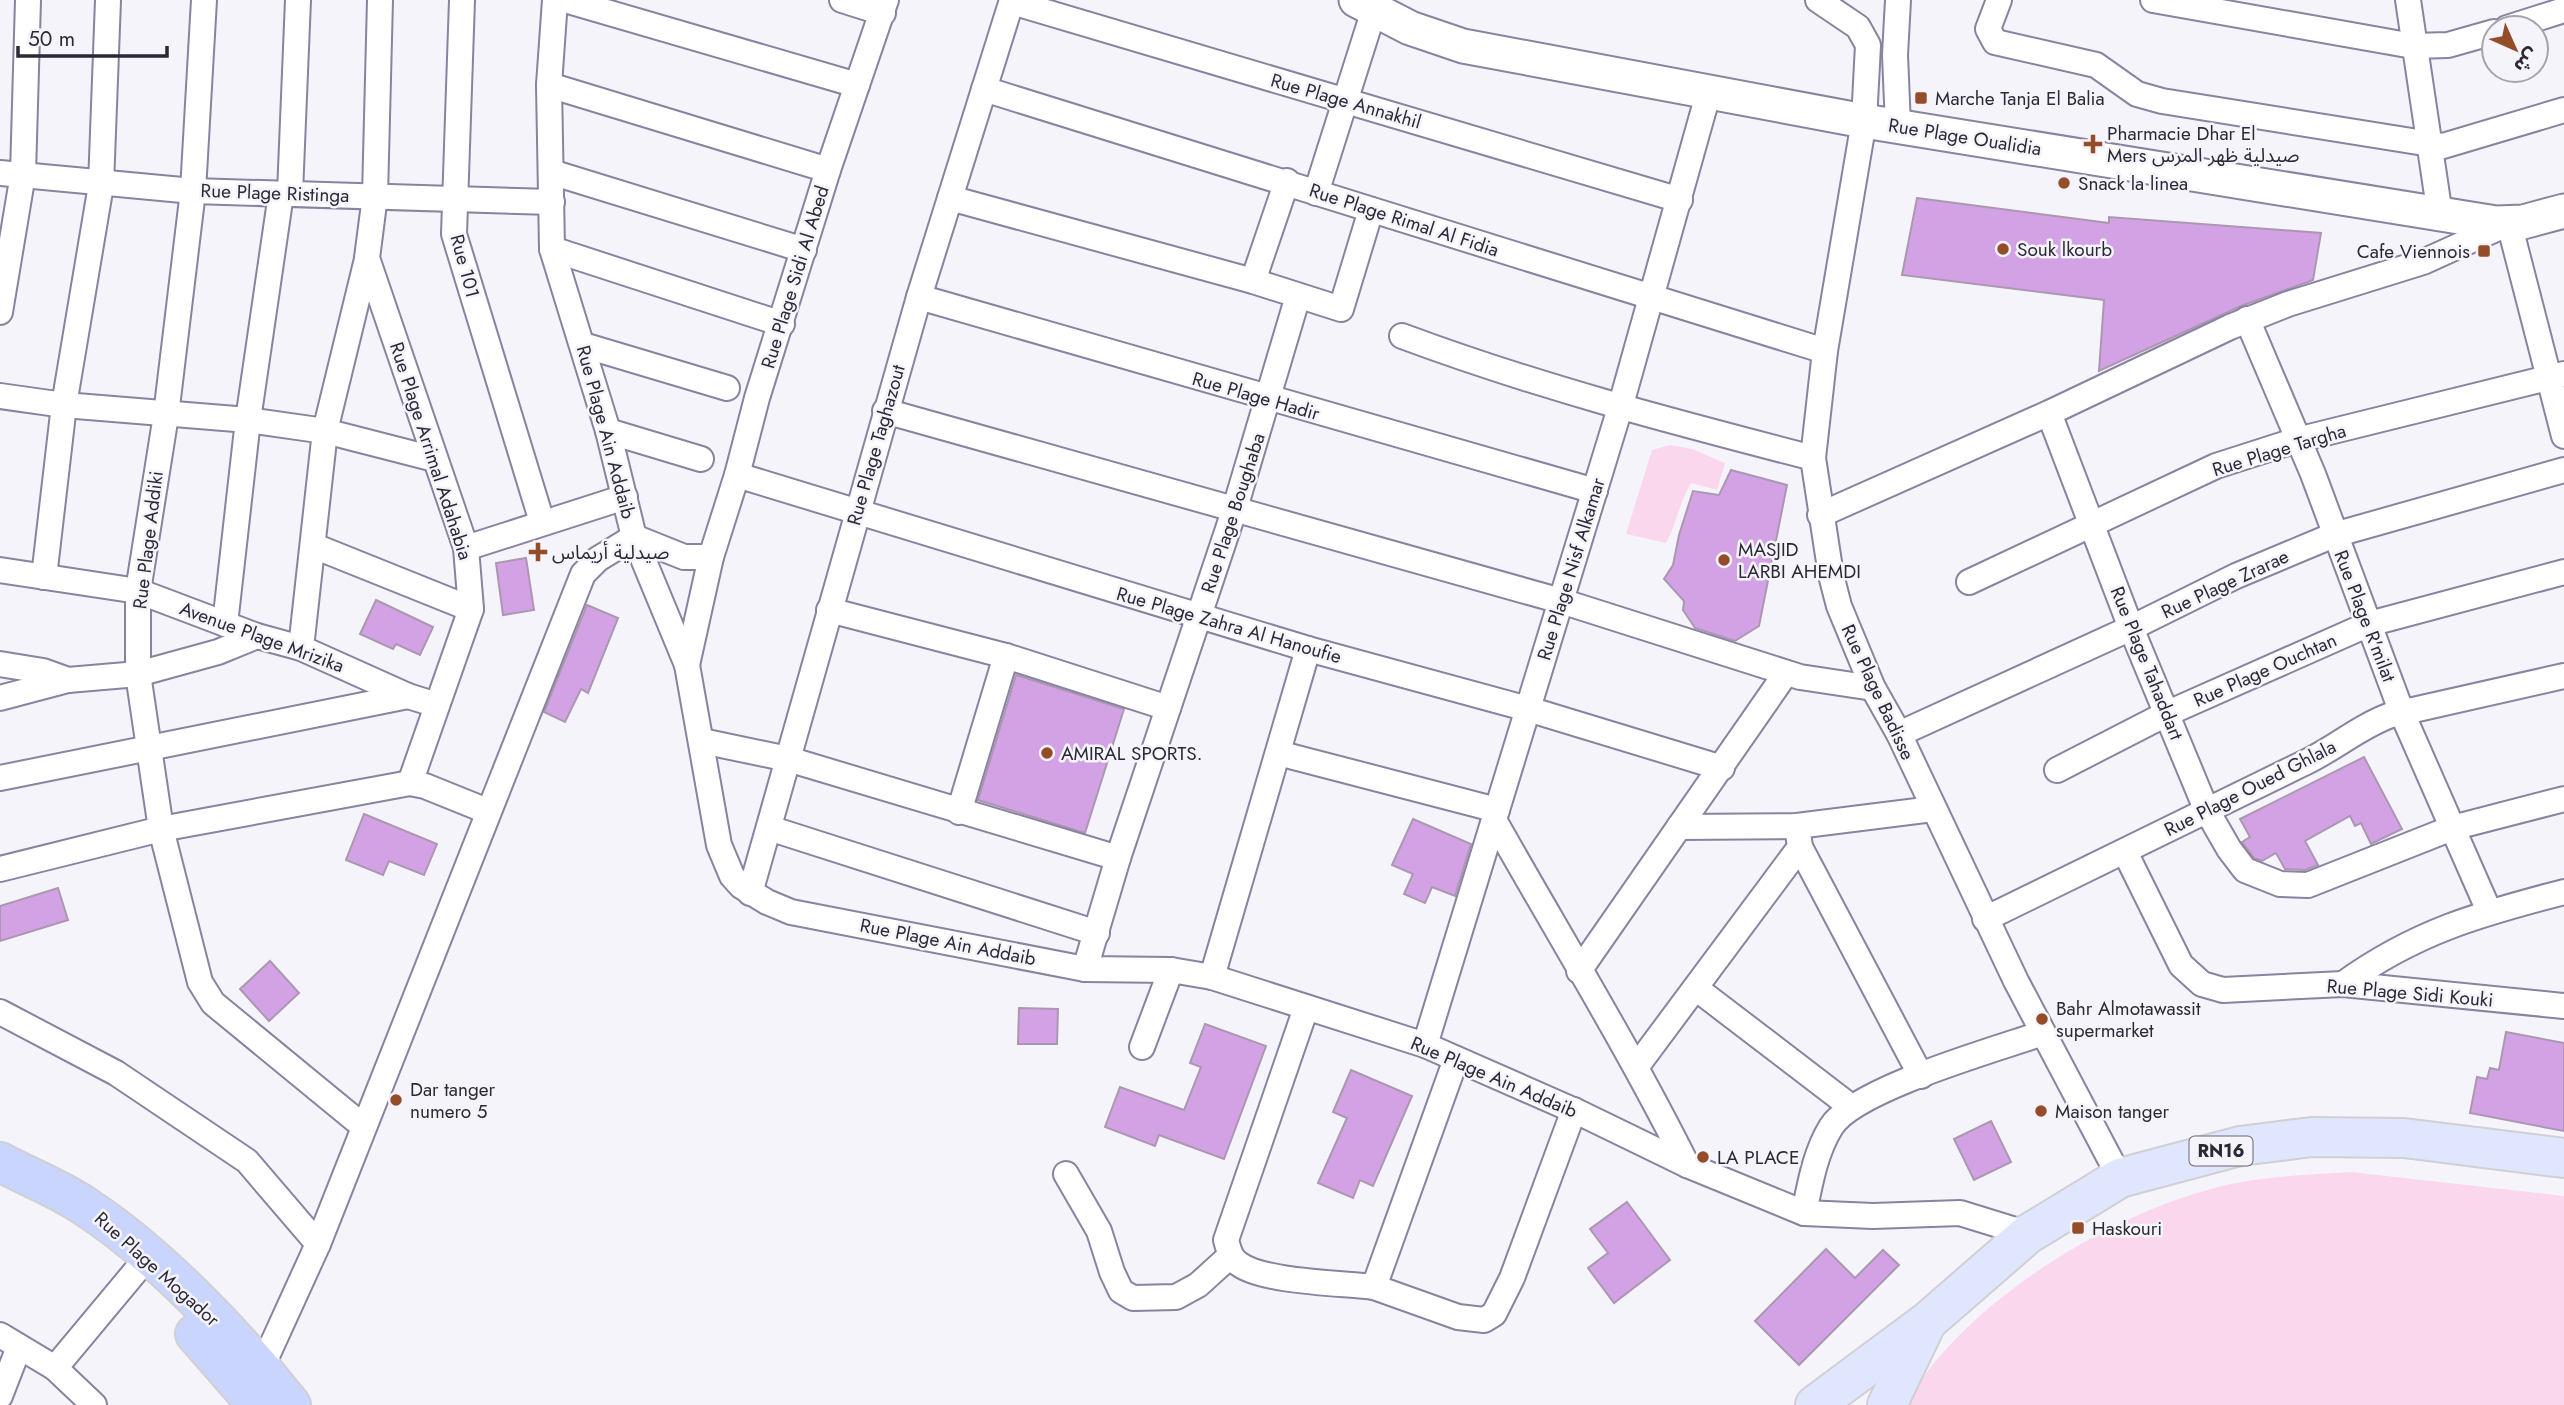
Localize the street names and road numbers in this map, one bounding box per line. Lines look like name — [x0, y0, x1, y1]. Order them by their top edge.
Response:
street label: Rue Plage Annakhil — [1267, 67, 1425, 135]
street label: Rue Plage Oualidia — [1886, 112, 2044, 162]
street label: Rue Plage Ristinga — [200, 177, 350, 209]
street label: Rue Plage Rimal Al Fidia — [1306, 177, 1502, 263]
street label: Rue Plage Sidi Al Abed — [754, 182, 836, 372]
street label: Rue 101 — [444, 231, 486, 301]
street label: Rue Plage Arrimal Adahabia — [383, 339, 479, 563]
street label: Rue Plage Ain Addaib — [570, 342, 642, 522]
street label: Rue Plage Taghazout — [840, 361, 912, 528]
street label: Rue Plage Hadir — [1189, 365, 1323, 427]
street label: Rue Plage Targha — [2209, 417, 2349, 483]
street label: Rue Plage Boughaba — [1194, 429, 1272, 597]
street label: Rue Plage Addiki — [126, 469, 170, 611]
street label: Rue Plage Nisf Alkamar — [1530, 474, 1612, 664]
street label: Rue Plage Zrarae — [2157, 543, 2293, 625]
street label: Rue Plage R'milat — [2327, 546, 2403, 686]
street label: Rue Plage Zahra Al Hanoufie — [1113, 580, 1345, 670]
street label: Rue Plage Tahaddart — [2104, 582, 2190, 744]
street label: Avenue Plage Mrizika — [176, 595, 348, 679]
street label: Rue Plage Badisse — [1835, 620, 1921, 764]
street label: Rue Plage Ouchtan — [2189, 626, 2341, 714]
street label: Rue Plage Oued Ghlala — [2160, 733, 2340, 843]
street label: Rue Plage Ain Addaib — [858, 912, 1038, 972]
street label: Rue Plage Sidi Kouki — [2326, 972, 2494, 1014]
street label: Rue Plage Ain Addaib — [1407, 1030, 1582, 1124]
road number: RN16 — [2190, 1136, 2252, 1166]
street label: Rue Plage Mogador — [89, 1206, 226, 1333]

